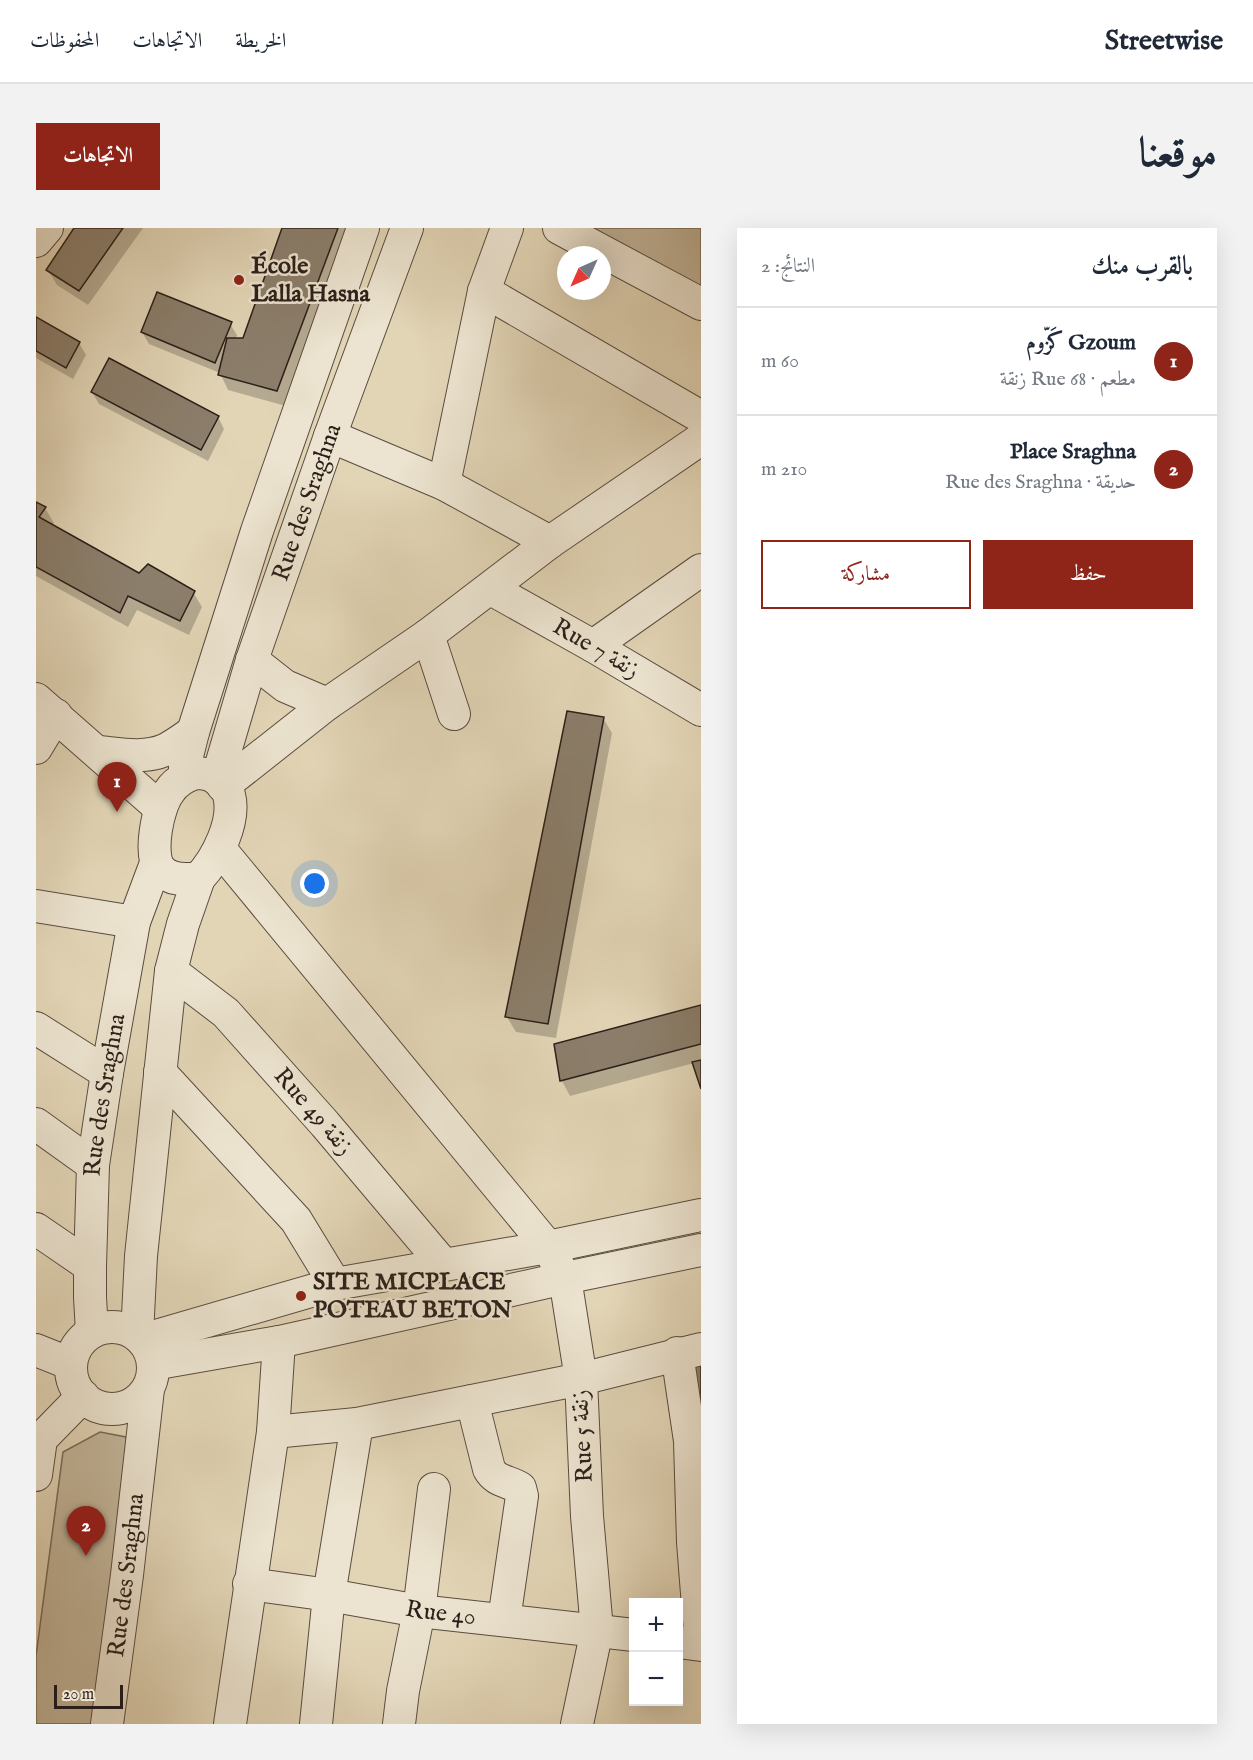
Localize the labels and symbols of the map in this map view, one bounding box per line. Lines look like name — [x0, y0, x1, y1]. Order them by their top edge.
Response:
north arrow — [557, 246, 611, 300]
place label: École Lalla Hasna — [251, 251, 370, 310]
marker: École Lalla Hasna — [232, 273, 246, 287]
street label: Rue des Sraghna — [265, 419, 349, 585]
street label: Rue 7 زنقة — [547, 612, 645, 686]
pin: 1 — [98, 762, 136, 812]
your location — [300, 869, 329, 898]
street label: Rue des Sraghna — [77, 1010, 133, 1177]
street label: Rue 49 زنقة — [266, 1062, 360, 1162]
place label: SITE MICPLACE POTEAU BETON — [313, 1267, 512, 1326]
marker: SITE MICPLACE POTEAU BETON — [294, 1289, 308, 1303]
street label: Rue 5 زنقة — [565, 1389, 601, 1483]
street label: Rue des Sraghna — [101, 1491, 152, 1659]
pin: 2 — [67, 1506, 106, 1556]
street label: Rue 40 — [403, 1593, 477, 1633]
scale bar — [54, 1682, 123, 1710]

